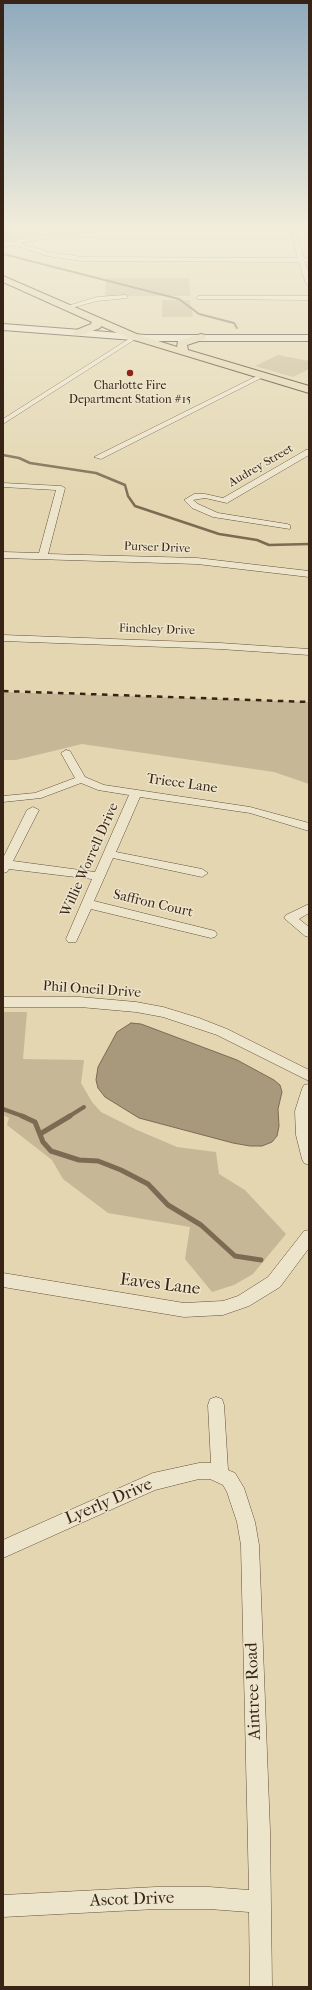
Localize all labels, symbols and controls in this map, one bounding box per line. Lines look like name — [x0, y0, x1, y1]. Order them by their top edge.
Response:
marker: Charlotte Fire Department Station #15 — [125, 368, 135, 378]
place label: Charlotte Fire Department Station #15 — [69, 379, 191, 407]
street label: Audrey Street — [226, 442, 296, 490]
street label: Purser Drive — [124, 540, 190, 556]
street label: Finchley Drive — [119, 621, 195, 639]
street label: Triece Lane — [145, 771, 219, 797]
street label: Willie Worrell Drive — [57, 800, 123, 920]
street label: Saffron Court — [111, 887, 195, 921]
street label: Phil Oneil Drive — [42, 978, 142, 1002]
street label: Eaves Lane — [119, 1270, 201, 1300]
street label: Lyerly Drive — [62, 1475, 156, 1529]
street label: Aintree Road — [242, 1642, 266, 1740]
street label: Ascot Drive — [89, 1888, 175, 1912]

